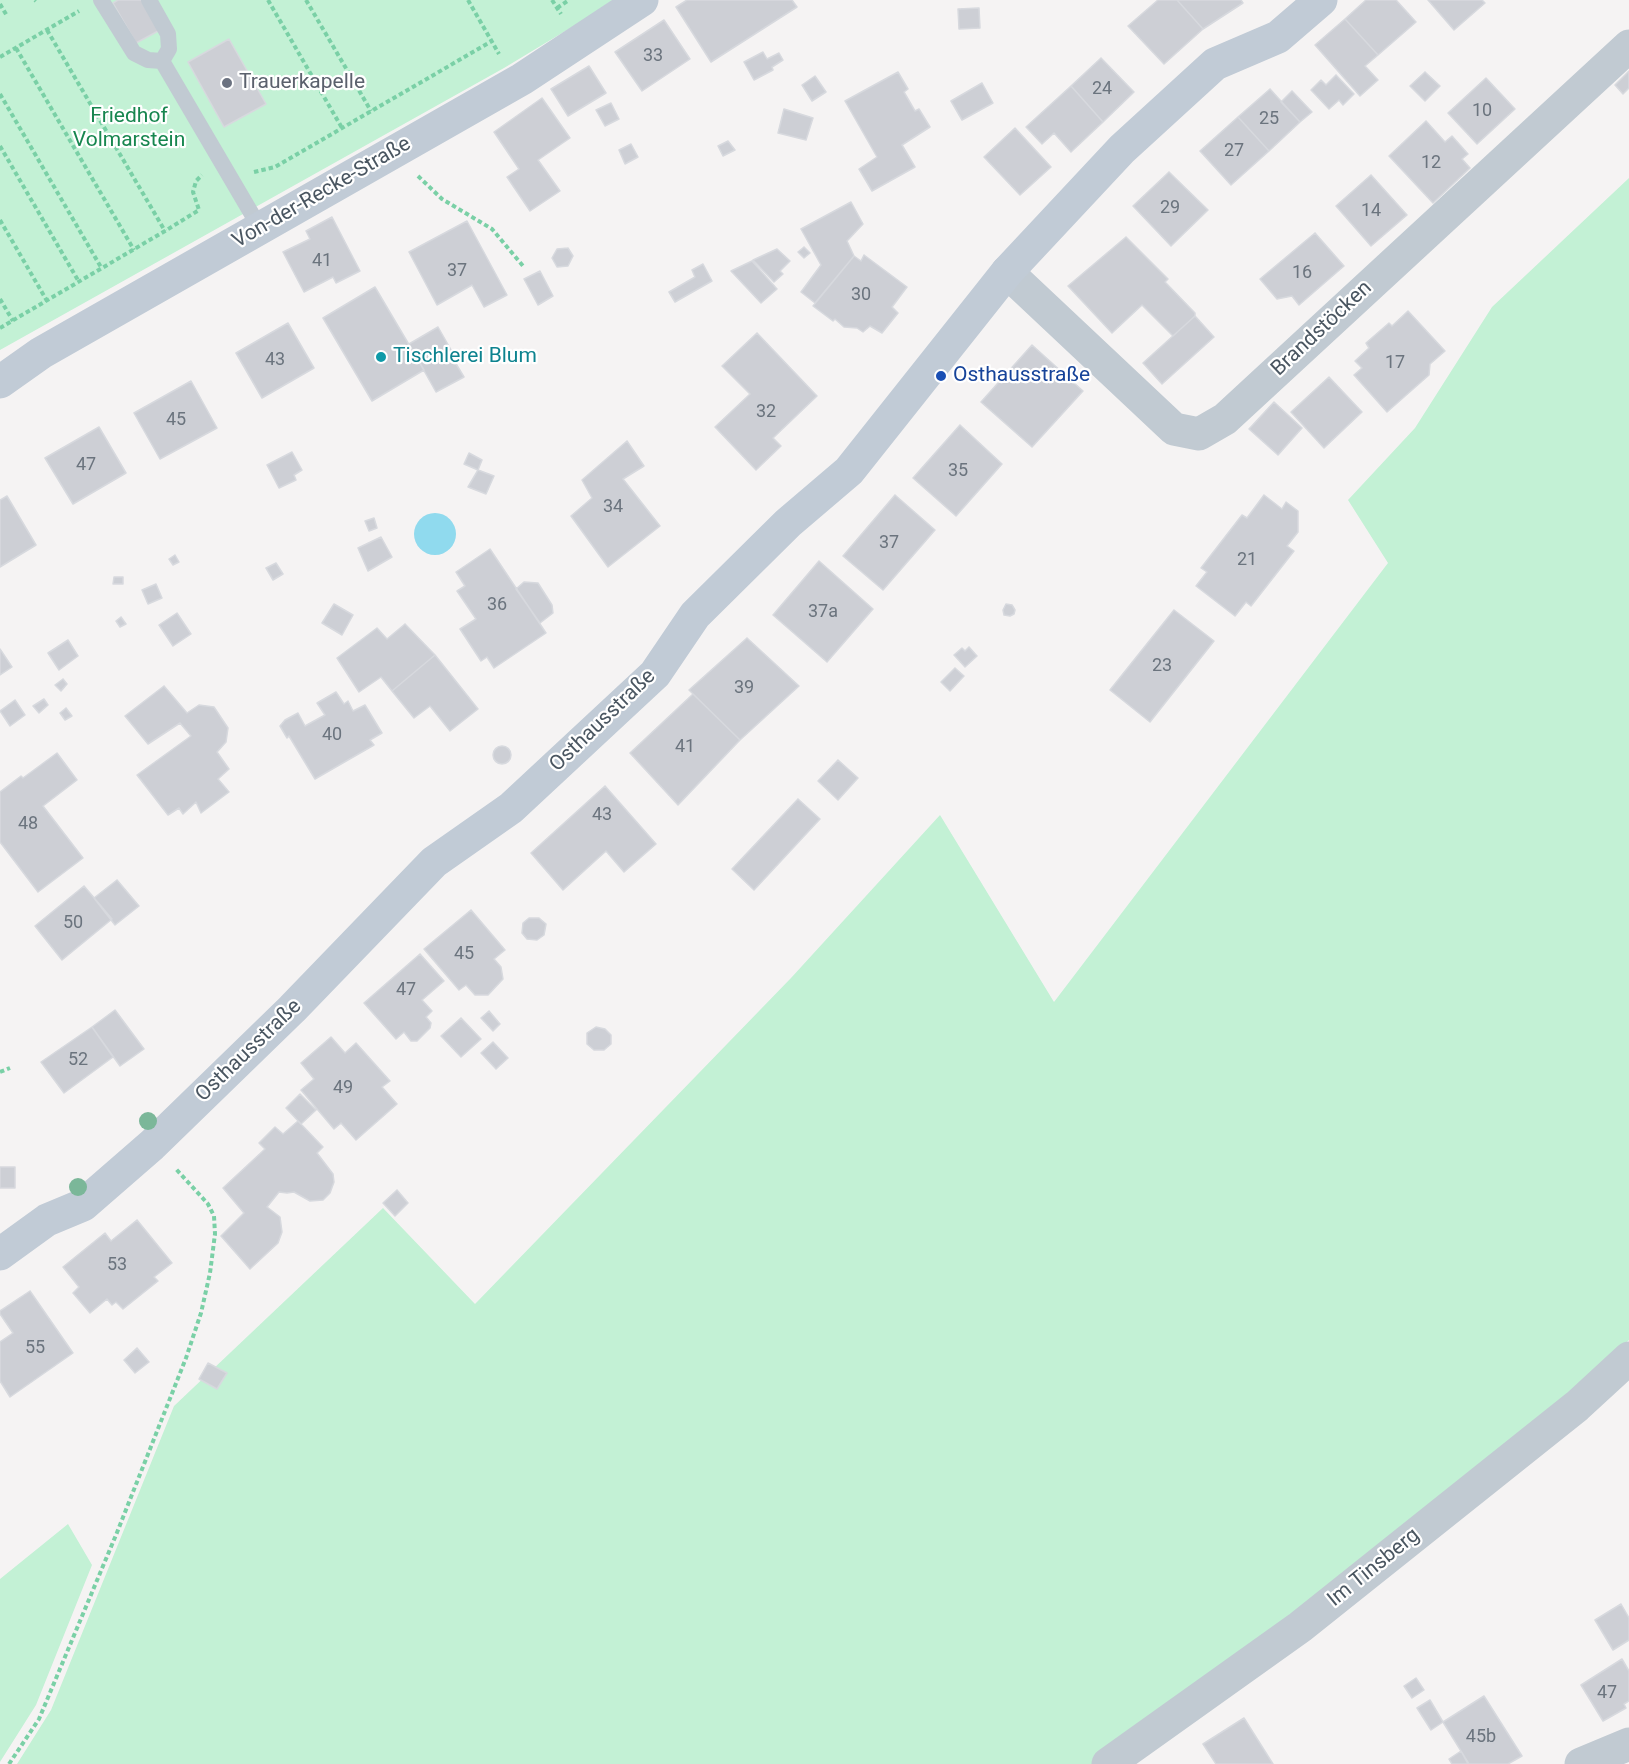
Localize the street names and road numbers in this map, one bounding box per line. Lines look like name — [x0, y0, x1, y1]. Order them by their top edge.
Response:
street label: Von-der-Recke-Straße — [228, 132, 416, 254]
street label: Brandstöcken — [1266, 276, 1378, 382]
street label: Osthausstraße — [545, 664, 661, 778]
street label: Osthausstraße — [191, 994, 307, 1108]
street label: Im Tinsberg — [1323, 1523, 1425, 1613]

